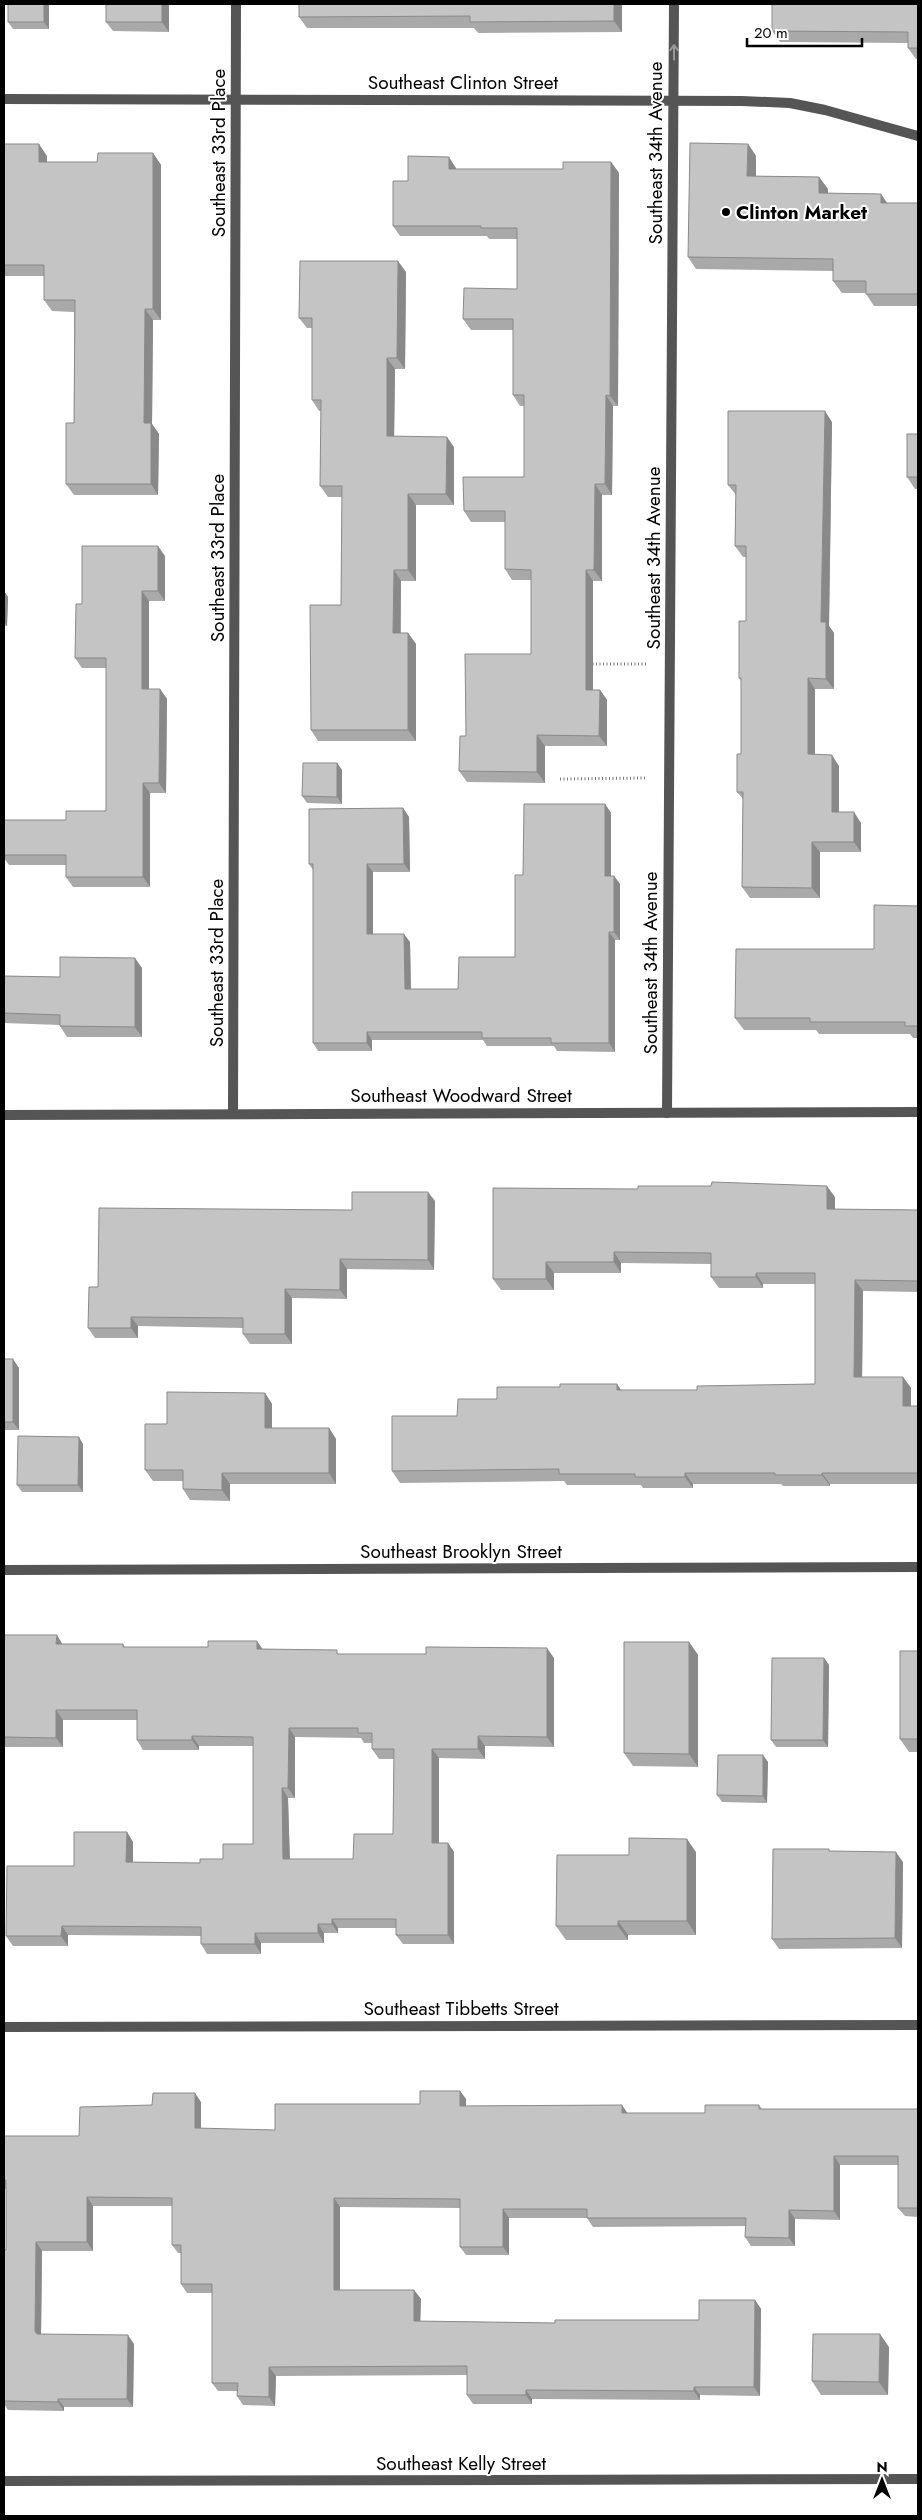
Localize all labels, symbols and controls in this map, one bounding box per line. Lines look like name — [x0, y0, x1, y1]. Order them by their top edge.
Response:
scale bar — [747, 15, 862, 47]
text: 20 m — [754, 22, 788, 44]
one-way arrow — [669, 44, 679, 60]
street label: Southeast 34th Avenue — [642, 61, 669, 245]
street label: Southeast 33rd Place — [205, 68, 232, 237]
street label: Southeast Clinton Street — [368, 69, 559, 96]
place label: Clinton Market — [736, 199, 867, 226]
marker: Clinton Market — [720, 206, 732, 218]
street label: Southeast 34th Avenue — [640, 466, 667, 650]
street label: Southeast 33rd Place — [204, 473, 231, 642]
street label: Southeast 34th Avenue — [637, 871, 664, 1055]
street label: Southeast 33rd Place — [203, 878, 230, 1047]
street label: Southeast Woodward Street — [350, 1082, 572, 1109]
street label: Southeast Brooklyn Street — [360, 1538, 562, 1565]
street label: Southeast Tibbetts Street — [363, 1995, 559, 2022]
street label: Southeast Kelly Street — [376, 2450, 547, 2477]
north arrow — [857, 2455, 907, 2505]
text: N — [876, 2457, 888, 2477]

